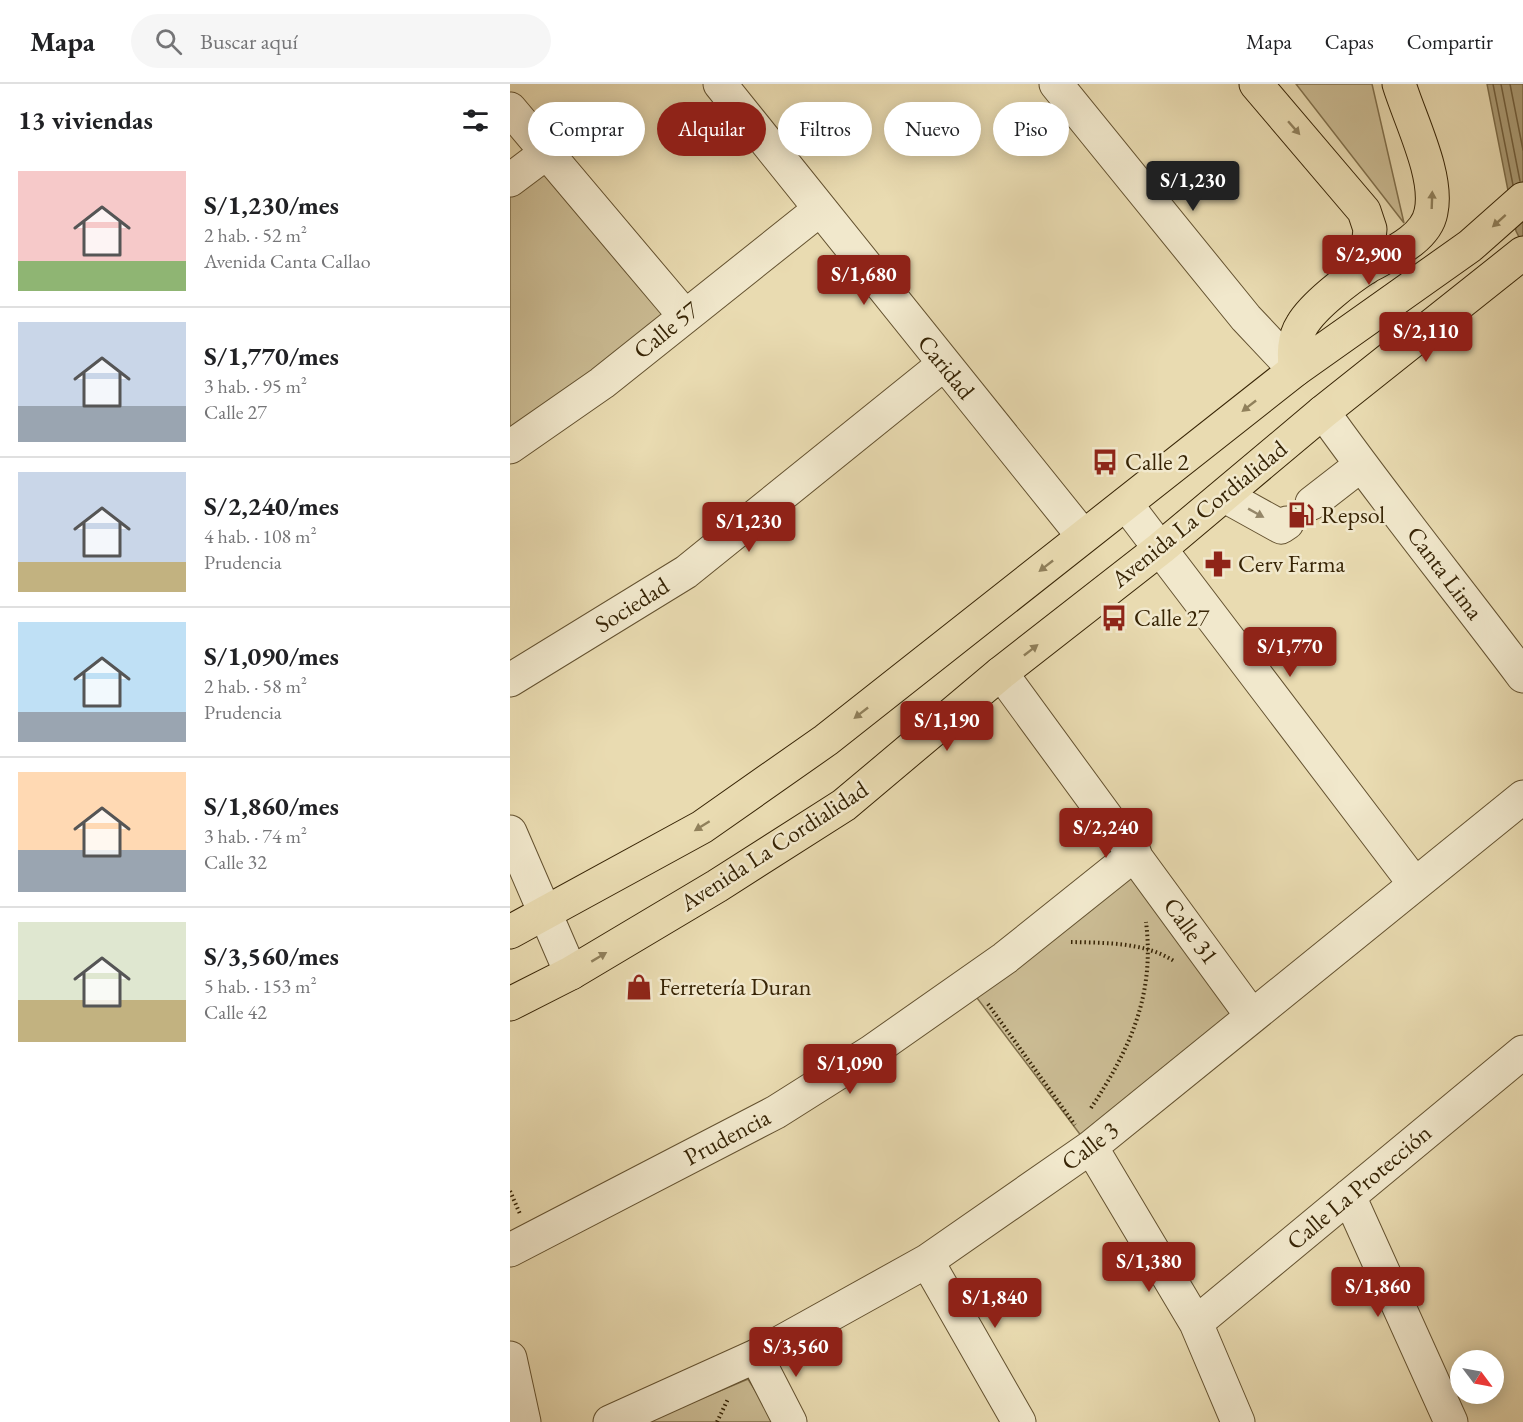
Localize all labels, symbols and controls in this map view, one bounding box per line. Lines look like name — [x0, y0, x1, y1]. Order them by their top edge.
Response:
search box — [131, 14, 551, 68]
text: Mapa — [30, 23, 95, 59]
icon: search — [152, 25, 185, 58]
text: Buscar aquí — [200, 27, 298, 56]
text: Mapa — [1246, 28, 1292, 55]
text: Capas — [1325, 28, 1374, 55]
text: Compartir — [1407, 28, 1493, 55]
chip: Comprar — [528, 102, 645, 156]
chip: Alquilar — [657, 102, 766, 156]
chip: Filtros — [778, 102, 872, 156]
chip: Nuevo — [884, 102, 981, 156]
chip: Piso — [993, 102, 1069, 156]
text: 13 viviendas — [18, 103, 153, 137]
icon: filters — [459, 104, 492, 137]
one-way arrow — [1287, 120, 1300, 135]
pin: S/1,230 — [1138, 161, 1248, 212]
text: S/1,230 — [1160, 167, 1226, 193]
text: S/1,230/mes — [204, 188, 339, 222]
one-way arrow — [1427, 191, 1436, 210]
icon: home — [66, 195, 138, 267]
one-way arrow — [1492, 214, 1507, 227]
text: 2 hab. · 52 m² — [204, 222, 307, 248]
pin: S/2,900 — [1314, 235, 1424, 286]
text: S/2,900 — [1336, 241, 1402, 267]
text: Avenida Canta Callao — [204, 248, 371, 274]
pin: S/1,680 — [809, 255, 919, 306]
text: S/1,680 — [831, 261, 897, 287]
street label: Calle 57 — [627, 294, 705, 365]
pin: S/2,110 — [1371, 312, 1481, 363]
text: S/2,110 — [1393, 318, 1459, 344]
street label: Caridad — [911, 328, 982, 406]
text: S/1,770/mes — [204, 339, 339, 373]
icon: home — [66, 346, 138, 418]
text: 3 hab. · 95 m² — [204, 373, 307, 399]
text: Calle 27 — [204, 399, 267, 425]
one-way arrow — [1241, 400, 1257, 413]
street label: Avenida La Cordialidad — [1104, 433, 1294, 595]
place label: Calle 2 — [1125, 446, 1189, 477]
bus stop icon: Calle 2 — [1090, 447, 1120, 477]
text: S/2,240/mes — [204, 489, 339, 523]
icon: home — [66, 496, 138, 568]
place label: Repsol — [1321, 499, 1385, 530]
fuel station icon: Repsol — [1286, 500, 1316, 530]
pin: S/1,230 — [694, 502, 804, 553]
text: S/1,230 — [716, 508, 782, 534]
one-way arrow — [1248, 508, 1265, 518]
street label: Canta Lima — [1400, 520, 1491, 626]
text: 4 hab. · 108 m² — [204, 523, 317, 549]
place label: Cerv Farma — [1238, 548, 1346, 579]
text: Prudencia — [204, 549, 282, 575]
pharmacy icon: Cerv Farma — [1203, 549, 1233, 579]
one-way arrow — [1038, 559, 1054, 572]
street label: Sociedad — [589, 569, 675, 639]
place label: Calle 27 — [1134, 602, 1210, 633]
bus stop icon: Calle 27 — [1099, 603, 1129, 633]
pin: S/1,770 — [1235, 627, 1345, 678]
text: S/1,770 — [1257, 633, 1323, 659]
text: S/1,090/mes — [204, 639, 339, 673]
one-way arrow — [1023, 644, 1038, 656]
icon: home — [66, 646, 138, 718]
text: 2 hab. · 58 m² — [204, 673, 307, 699]
text: Prudencia — [204, 699, 282, 725]
pin: S/1,190 — [892, 701, 1002, 752]
one-way arrow — [853, 707, 868, 719]
text: S/1,190 — [914, 707, 980, 733]
street label: Avenida La Cordialidad — [673, 773, 874, 918]
text: S/1,860/mes — [204, 789, 339, 823]
icon: home — [66, 796, 138, 868]
pin: S/2,240 — [1051, 808, 1161, 859]
text: S/2,240 — [1073, 814, 1139, 840]
one-way arrow — [694, 821, 710, 832]
text: 3 hab. · 74 m² — [204, 823, 307, 849]
text: Calle 32 — [204, 849, 267, 875]
street label: Calle 31 — [1157, 891, 1226, 970]
text: S/3,560/mes — [204, 939, 339, 973]
icon: home — [66, 946, 138, 1018]
one-way arrow — [591, 951, 607, 962]
place label: Ferretería Duran — [659, 971, 812, 1002]
shop icon: Ferretería Duran — [624, 972, 654, 1002]
text: 5 hab. · 153 m² — [204, 973, 317, 999]
text: Calle 42 — [204, 999, 267, 1025]
pin: S/1,090 — [795, 1044, 905, 1095]
text: S/1,090 — [817, 1050, 883, 1076]
street label: Prudencia — [678, 1101, 776, 1172]
street label: Calle 3 — [1055, 1114, 1125, 1177]
street label: Calle La Protección — [1280, 1117, 1438, 1256]
pin: S/1,380 — [1094, 1242, 1204, 1293]
text: S/1,380 — [1116, 1248, 1182, 1274]
pin: S/1,860 — [1323, 1267, 1433, 1318]
text: S/1,860 — [1345, 1273, 1411, 1299]
pin: S/1,840 — [940, 1278, 1050, 1329]
text: S/1,840 — [962, 1284, 1028, 1310]
pin: S/3,560 — [741, 1327, 851, 1378]
text: S/3,560 — [763, 1333, 829, 1359]
north arrow — [1450, 1350, 1504, 1404]
map controls — [1450, 1350, 1504, 1404]

